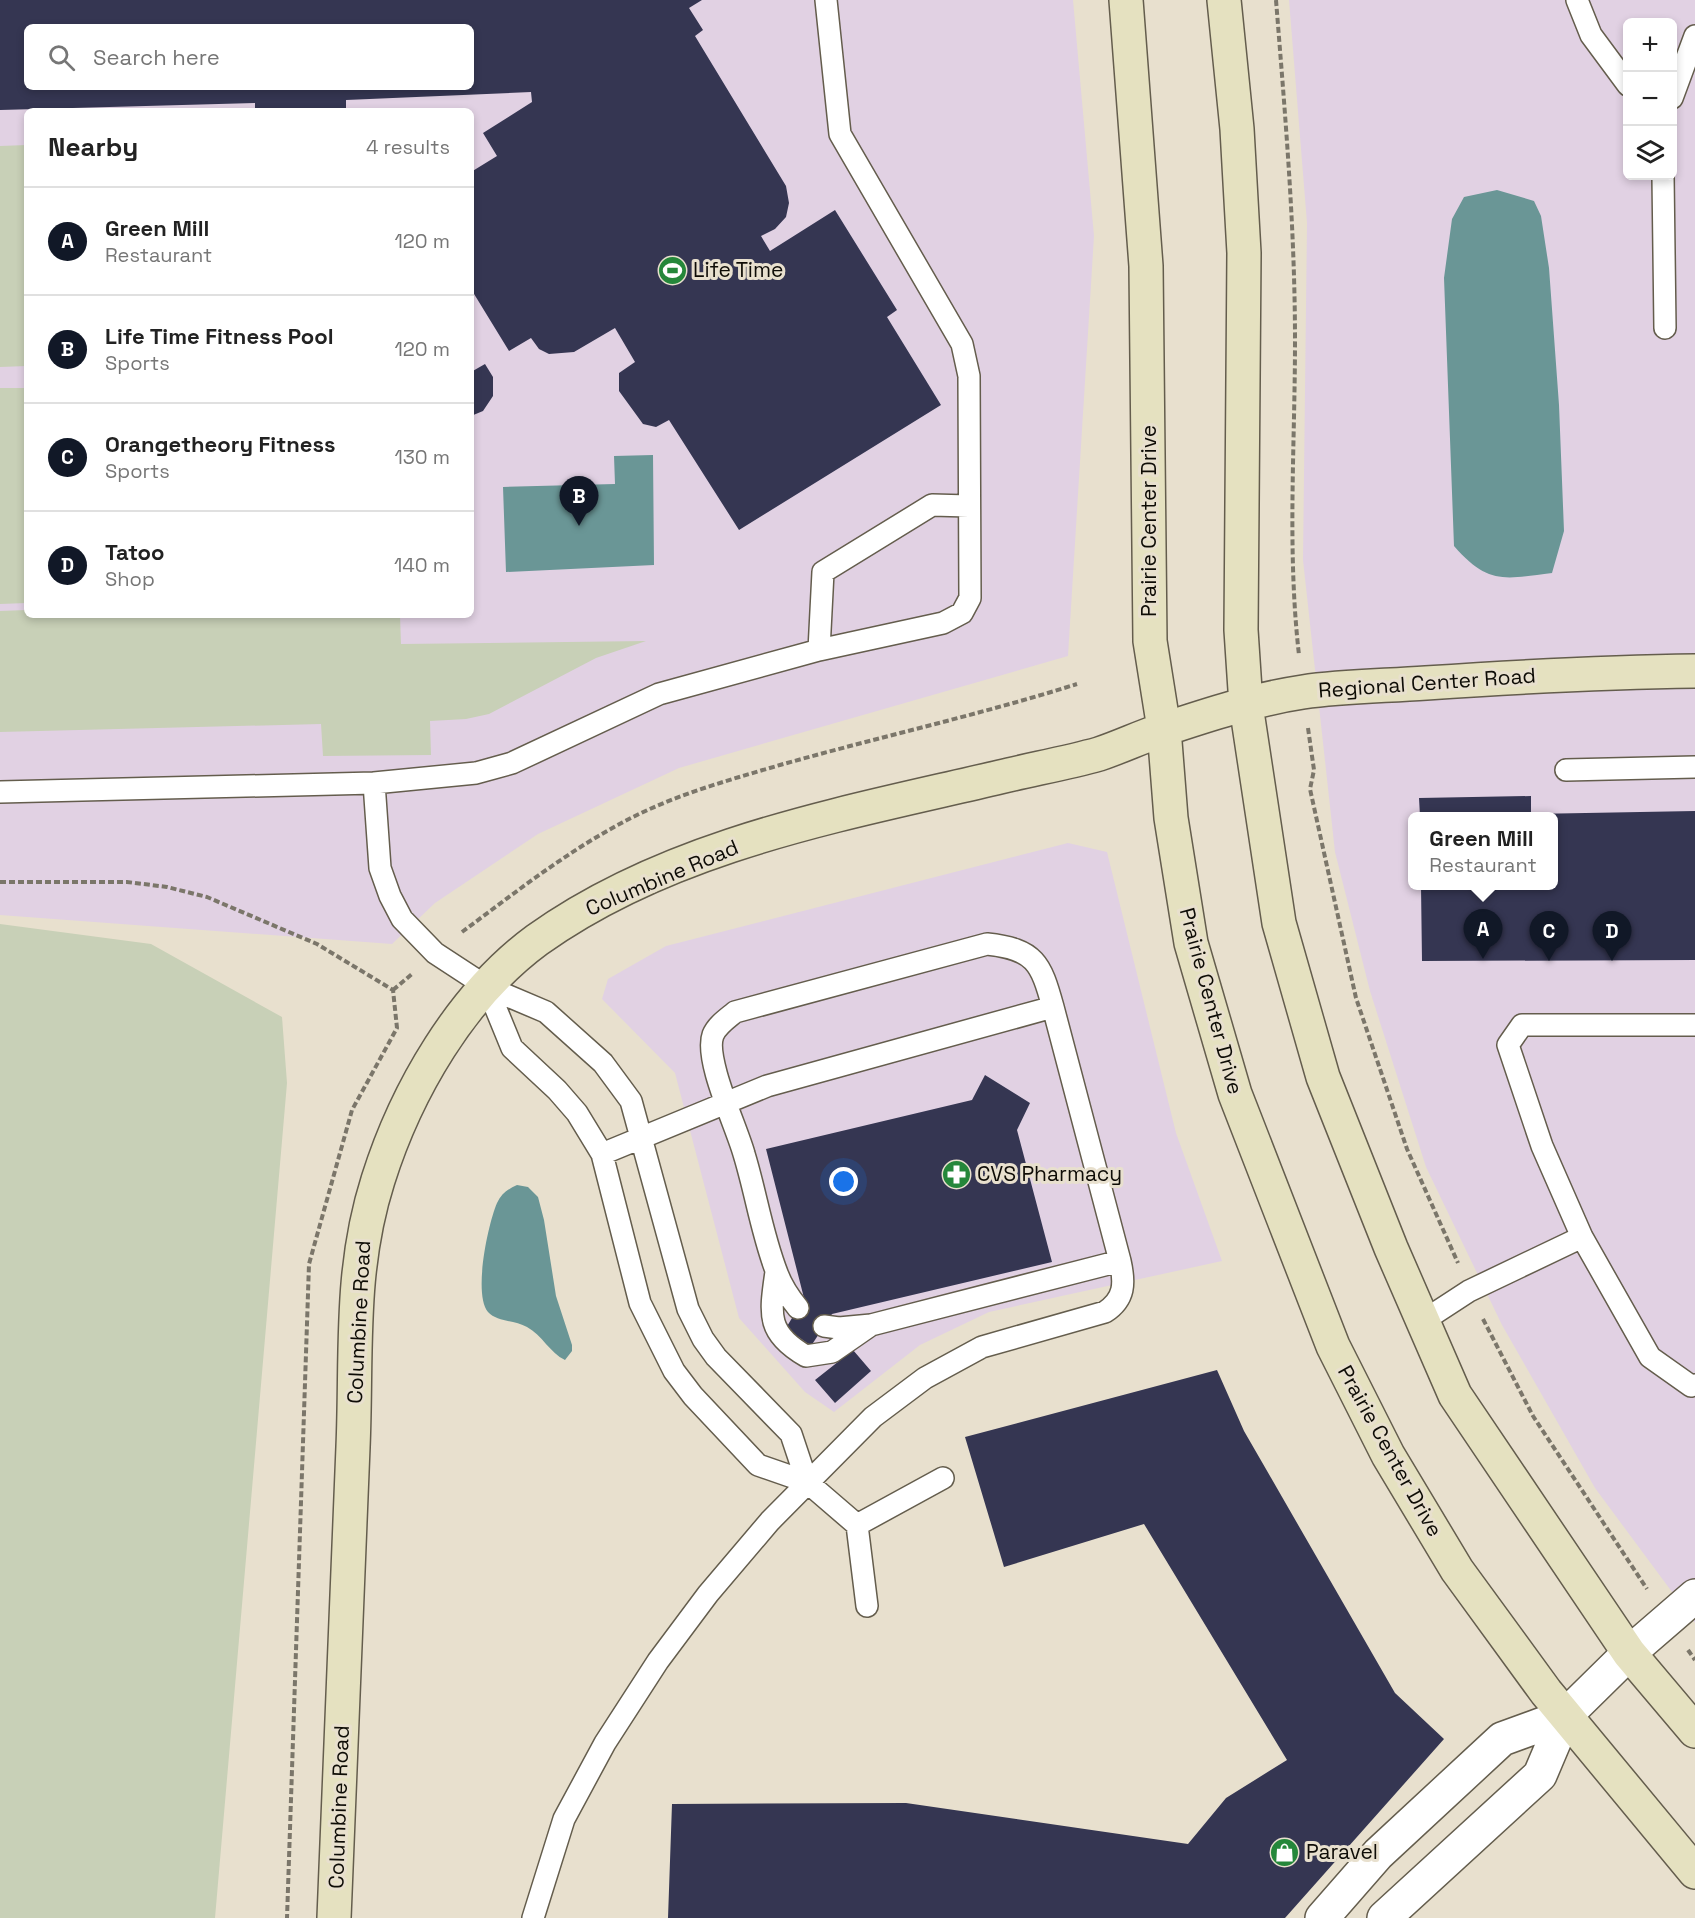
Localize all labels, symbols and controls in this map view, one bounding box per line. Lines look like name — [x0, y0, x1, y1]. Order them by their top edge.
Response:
map controls — [1623, 18, 1677, 180]
button: + — [1623, 18, 1677, 72]
search box — [24, 24, 474, 90]
icon: search — [45, 41, 78, 74]
text: Search here — [93, 43, 220, 71]
button: − — [1623, 72, 1677, 126]
button: layers — [1623, 126, 1677, 180]
text: Nearby — [48, 130, 138, 164]
text: 4 results — [366, 134, 450, 160]
text: Green Mill — [105, 214, 209, 242]
text: A — [61, 228, 74, 254]
text: 120 m — [394, 228, 450, 254]
text: Restaurant — [105, 242, 212, 268]
sports icon: Life Time — [656, 254, 688, 286]
place label: Life Time — [693, 256, 783, 283]
text: Life Time Fitness Pool — [105, 322, 334, 350]
text: B — [61, 336, 74, 362]
text: 120 m — [394, 336, 450, 362]
text: Sports — [105, 350, 170, 376]
street label: Prairie Center Drive — [1135, 425, 1162, 617]
text: Orangetheory Fitness — [105, 430, 336, 458]
text: C — [61, 444, 74, 470]
text: 130 m — [394, 444, 450, 470]
text: Sports — [105, 458, 170, 484]
pin: B — [560, 476, 598, 526]
text: Tatoo — [105, 538, 165, 566]
text: D — [61, 552, 74, 578]
text: 140 m — [394, 552, 450, 578]
text: Shop — [105, 566, 155, 592]
street label: Regional Center Road — [1317, 661, 1537, 704]
popup — [1408, 812, 1558, 890]
text: Green Mill — [1429, 824, 1534, 852]
street label: Columbine Road — [581, 833, 742, 922]
text: Restaurant — [1429, 852, 1537, 878]
street label: Prairie Center Drive — [1174, 905, 1249, 1097]
pin: A — [1464, 910, 1502, 959]
pin: C — [1530, 912, 1568, 961]
pin: D — [1592, 912, 1632, 961]
pharmacy icon: CVS Pharmacy — [940, 1158, 972, 1190]
place label: CVS Pharmacy — [977, 1160, 1122, 1187]
your location — [829, 1167, 858, 1196]
street label: Columbine Road — [341, 1240, 376, 1404]
street label: Prairie Center Drive — [1332, 1360, 1449, 1541]
street label: Columbine Road — [322, 1725, 355, 1889]
shop icon: Paravel — [1269, 1836, 1301, 1868]
place label: Paravel — [1306, 1838, 1378, 1865]

